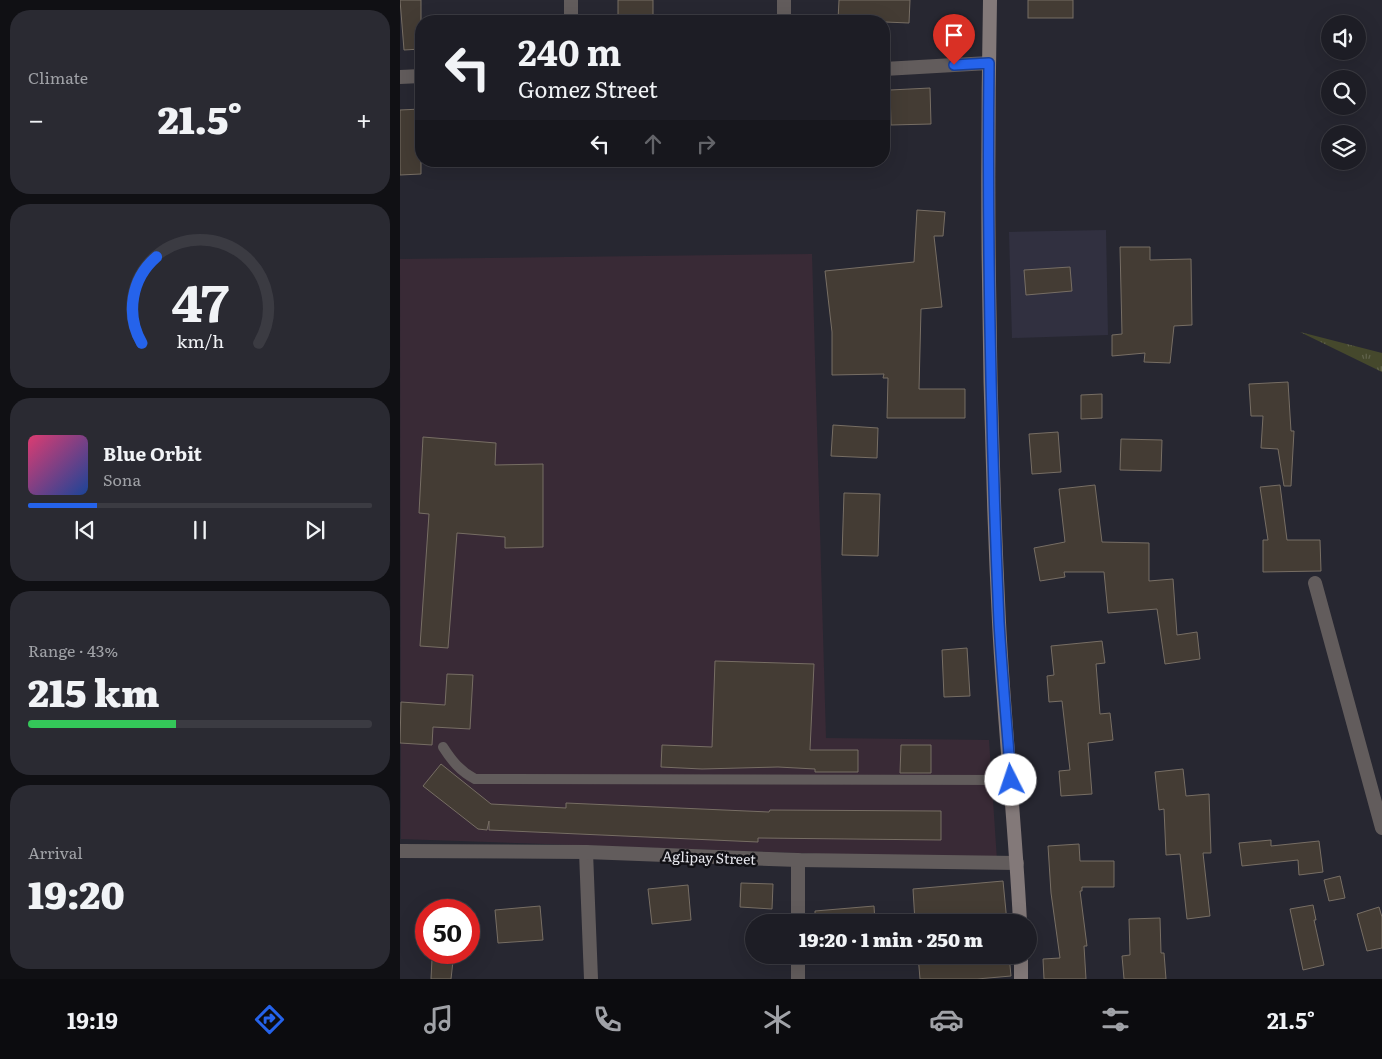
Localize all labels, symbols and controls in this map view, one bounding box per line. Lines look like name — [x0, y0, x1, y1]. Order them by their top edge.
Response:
pin — [933, 14, 975, 65]
map controls — [1321, 15, 1366, 170]
button: sound — [1321, 15, 1366, 60]
icon: arrive — [940, 21, 968, 49]
text: 240 m — [518, 25, 621, 77]
icon: left — [435, 35, 500, 100]
text: Climate — [28, 65, 88, 89]
button: search — [1321, 70, 1366, 115]
text: Gomez Street — [518, 72, 658, 105]
text: 21.5° — [158, 89, 242, 146]
text: − — [28, 97, 44, 139]
text: + — [356, 97, 372, 139]
button: layers — [1321, 125, 1366, 170]
icon: left — [586, 130, 614, 158]
icon: ahead — [639, 130, 667, 158]
icon: right — [692, 130, 720, 158]
text: 47 — [171, 261, 229, 338]
text: km/h — [176, 327, 224, 354]
text: Blue Orbit — [103, 439, 202, 467]
text: Sona — [103, 467, 141, 491]
icon: previous — [71, 516, 99, 544]
icon: pause — [186, 516, 214, 544]
icon: next — [301, 516, 329, 544]
text: Range · 43% — [28, 638, 118, 662]
text: 215 km — [28, 662, 159, 719]
position arrow — [984, 753, 1036, 805]
text: Arrival — [28, 840, 83, 864]
street label: Aglipay Street — [662, 845, 756, 869]
text: 19:20 — [28, 864, 125, 921]
speed limit sign: 50 — [415, 899, 480, 964]
text: 19:20 · 1 min · 250 m — [799, 925, 983, 953]
icon: directions — [252, 1002, 287, 1037]
icon: music — [421, 1002, 456, 1037]
icon: phone — [590, 1002, 625, 1037]
icon: climate — [760, 1002, 795, 1037]
icon: car — [929, 1002, 964, 1037]
icon: filters — [1098, 1002, 1133, 1037]
text: 19:19 — [67, 1003, 118, 1036]
text: 21.5° — [1267, 1003, 1315, 1036]

